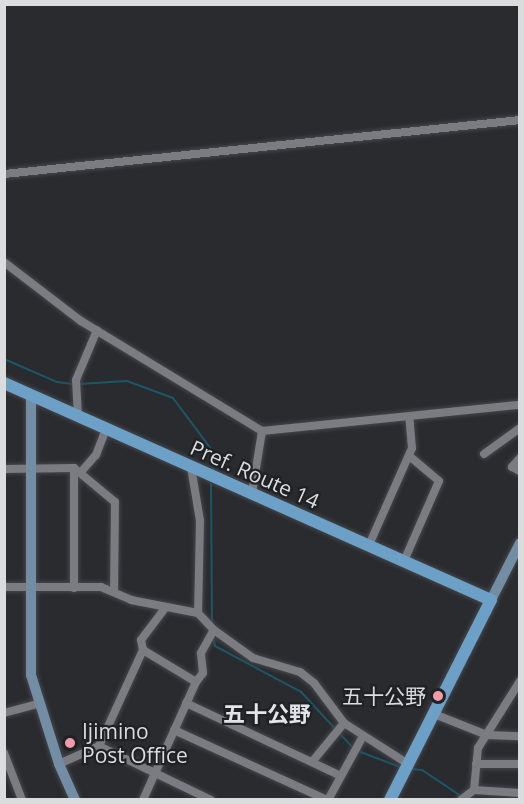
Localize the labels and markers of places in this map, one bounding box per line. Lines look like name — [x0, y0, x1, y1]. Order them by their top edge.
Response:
place label: 五十公野 — [342, 683, 426, 709]
marker: 五十公野 — [431, 689, 445, 703]
place label: Ijimino Post Office — [82, 718, 188, 768]
marker: Ijimino Post Office — [63, 736, 77, 750]

